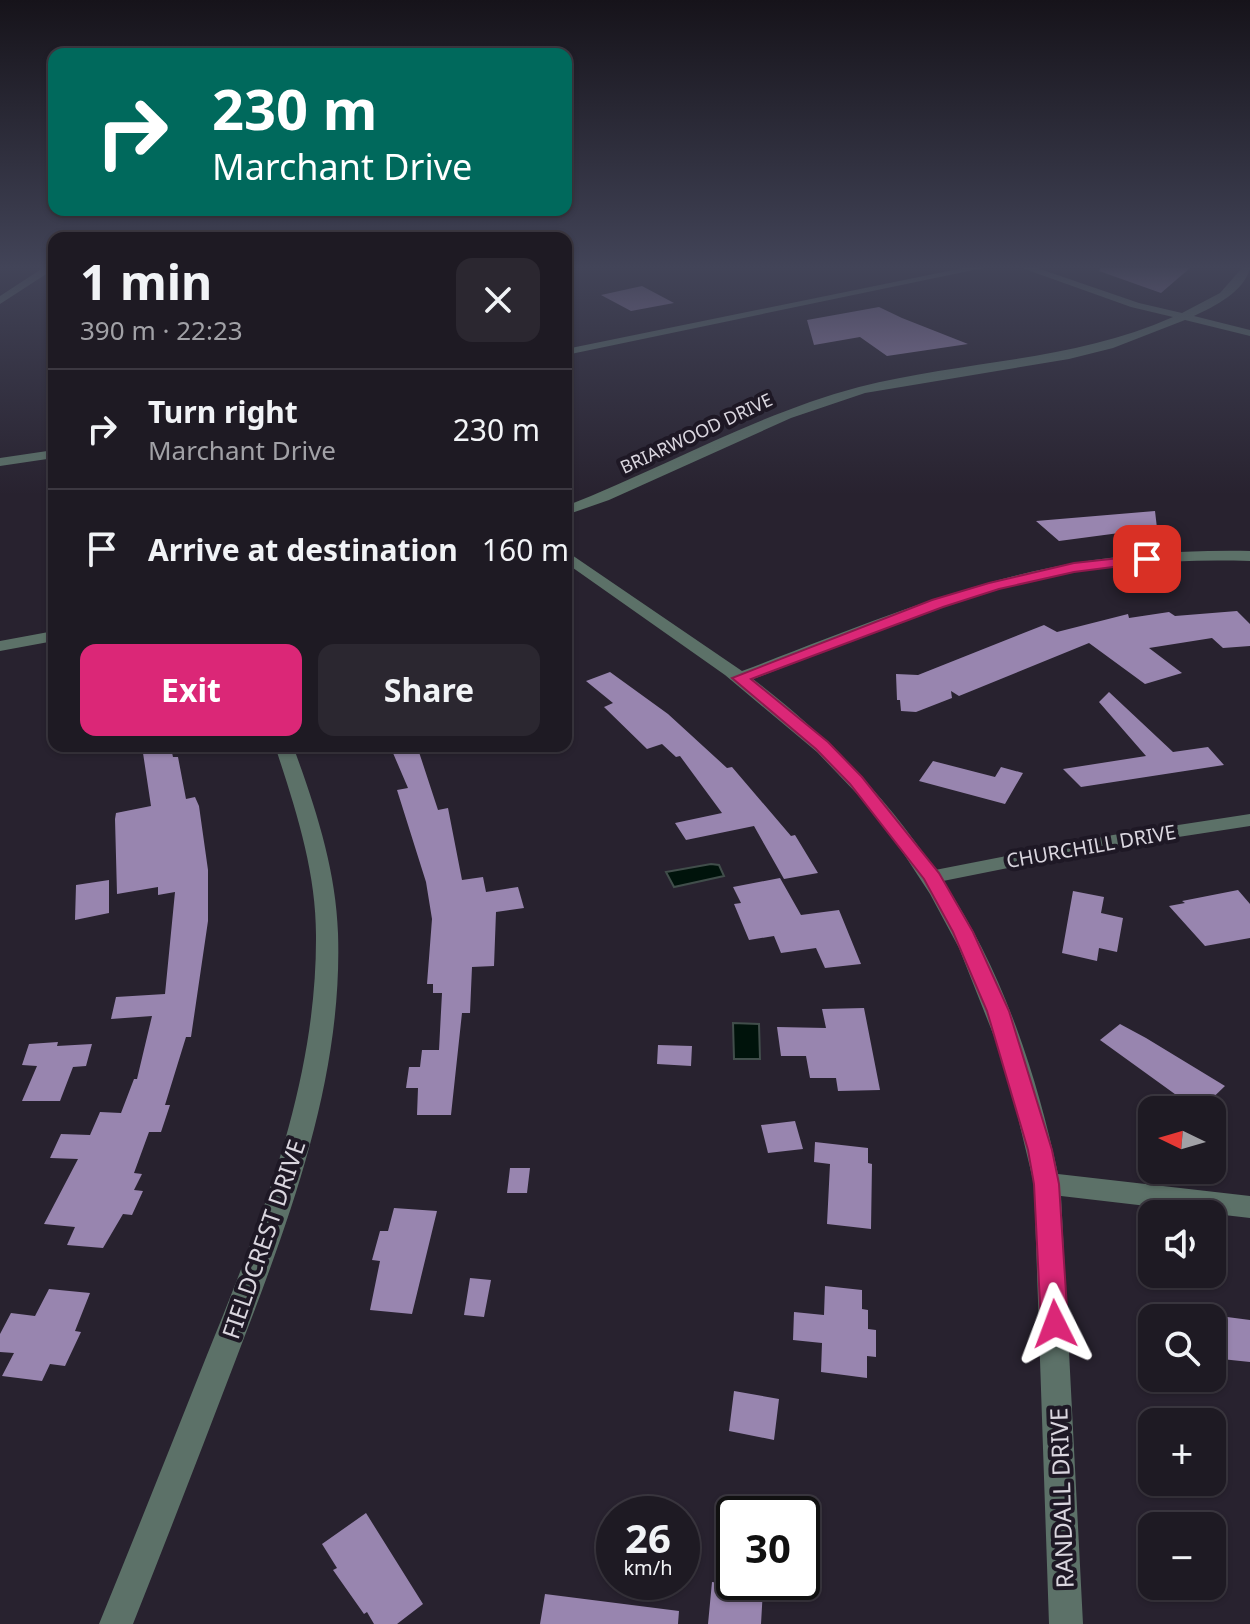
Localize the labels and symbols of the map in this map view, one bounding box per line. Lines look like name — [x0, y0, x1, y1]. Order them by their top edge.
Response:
street label: BRIARWOOD DRIVE — [616, 387, 776, 479]
pin — [1113, 525, 1181, 593]
street label: CHURCHILL DRIVE — [1004, 818, 1178, 874]
north arrow — [1138, 1096, 1226, 1184]
street label: FIELDCREST DRIVE — [213, 1135, 313, 1343]
position arrow — [1013, 1282, 1097, 1366]
street label: RANDALL DRIVE — [1041, 1407, 1081, 1589]
speed limit sign: 30 — [716, 1496, 820, 1600]

